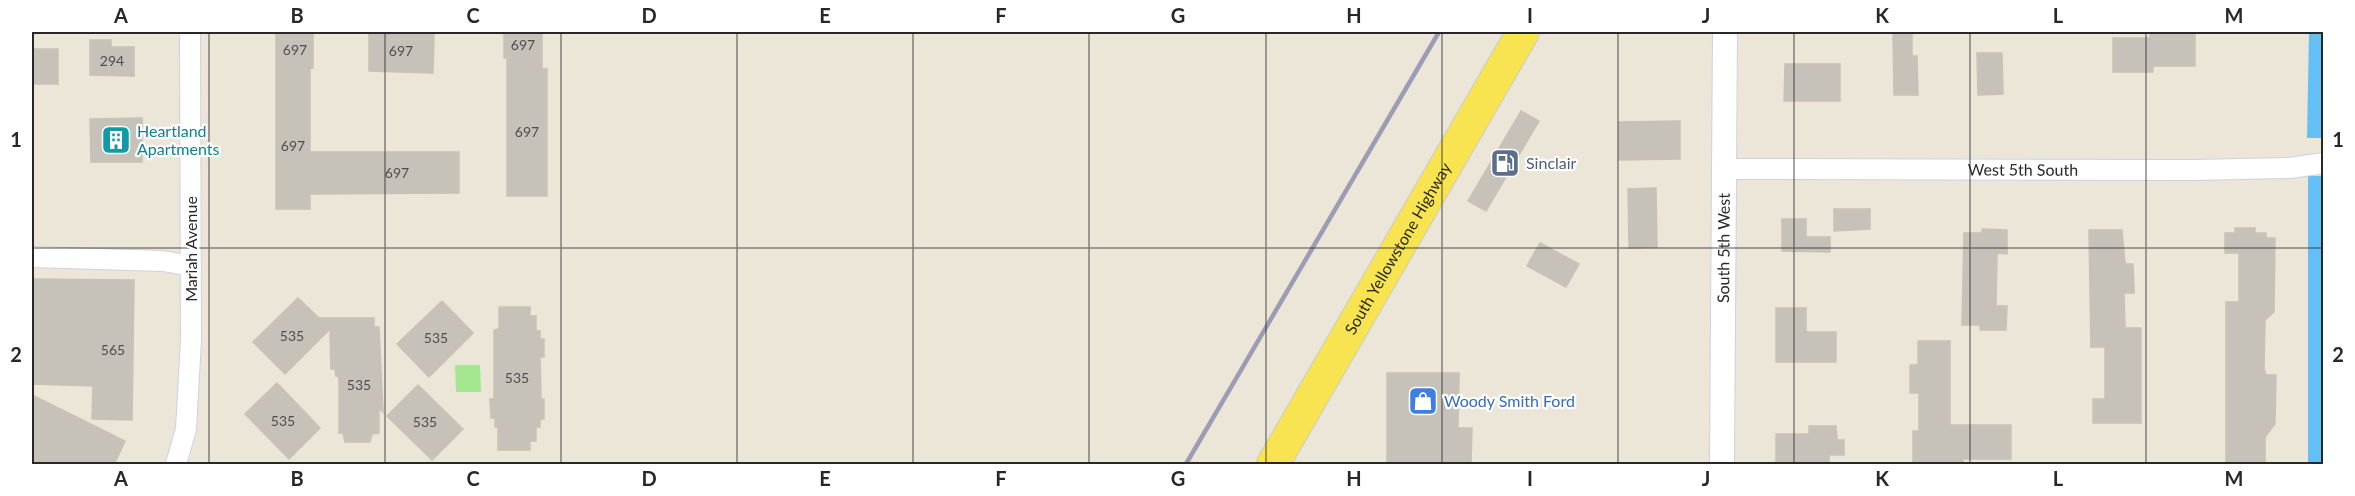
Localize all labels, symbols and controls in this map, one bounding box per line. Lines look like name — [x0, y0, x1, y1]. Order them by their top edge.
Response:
text: A — [113, 3, 128, 27]
text: B — [290, 3, 304, 27]
text: C — [466, 3, 480, 27]
text: D — [641, 3, 657, 27]
text: E — [819, 3, 831, 27]
text: F — [995, 3, 1007, 27]
text: G — [1171, 3, 1185, 27]
text: H — [1346, 3, 1362, 27]
text: I — [1527, 3, 1533, 27]
text: J — [1702, 3, 1710, 27]
text: K — [1875, 3, 1889, 27]
text: L — [2053, 3, 2064, 27]
text: M — [2225, 3, 2243, 27]
house number: 697 — [511, 36, 535, 53]
house number: 697 — [283, 41, 307, 58]
house number: 697 — [389, 42, 413, 59]
house number: 294 — [100, 52, 124, 69]
place label: Heartland Apartments — [137, 121, 219, 158]
house number: 697 — [515, 123, 539, 140]
building icon: Heartland Apartments — [100, 124, 132, 156]
text: 1 — [10, 127, 22, 151]
text: 1 — [2332, 127, 2344, 151]
house number: 697 — [281, 137, 305, 154]
fuel station icon: Sinclair — [1489, 147, 1521, 179]
place label: Sinclair — [1526, 153, 1577, 172]
street label: South Yellowstone Highway — [1340, 158, 1455, 338]
street label: West 5th South — [1968, 160, 2078, 179]
house number: 697 — [385, 164, 409, 181]
street label: South 5th West — [1713, 193, 1733, 303]
street label: Mariah Avenue — [181, 196, 200, 302]
house number: 535 — [280, 327, 304, 344]
house number: 535 — [424, 329, 448, 346]
house number: 565 — [101, 341, 125, 358]
text: 2 — [10, 342, 22, 366]
text: 2 — [2332, 342, 2344, 366]
house number: 535 — [505, 369, 529, 386]
house number: 535 — [347, 376, 371, 393]
shop icon: Woody Smith Ford — [1407, 385, 1439, 417]
place label: Woody Smith Ford — [1444, 391, 1575, 410]
house number: 535 — [271, 412, 295, 429]
house number: 535 — [413, 413, 437, 430]
text: A — [113, 466, 128, 490]
text: B — [290, 466, 304, 490]
text: C — [466, 466, 480, 490]
text: D — [641, 466, 657, 490]
text: E — [819, 466, 831, 490]
text: F — [995, 466, 1007, 490]
text: G — [1171, 466, 1185, 490]
text: H — [1346, 466, 1362, 490]
text: I — [1527, 466, 1533, 490]
text: J — [1702, 466, 1710, 490]
text: K — [1875, 466, 1889, 490]
text: L — [2053, 466, 2064, 490]
text: M — [2225, 466, 2243, 490]

